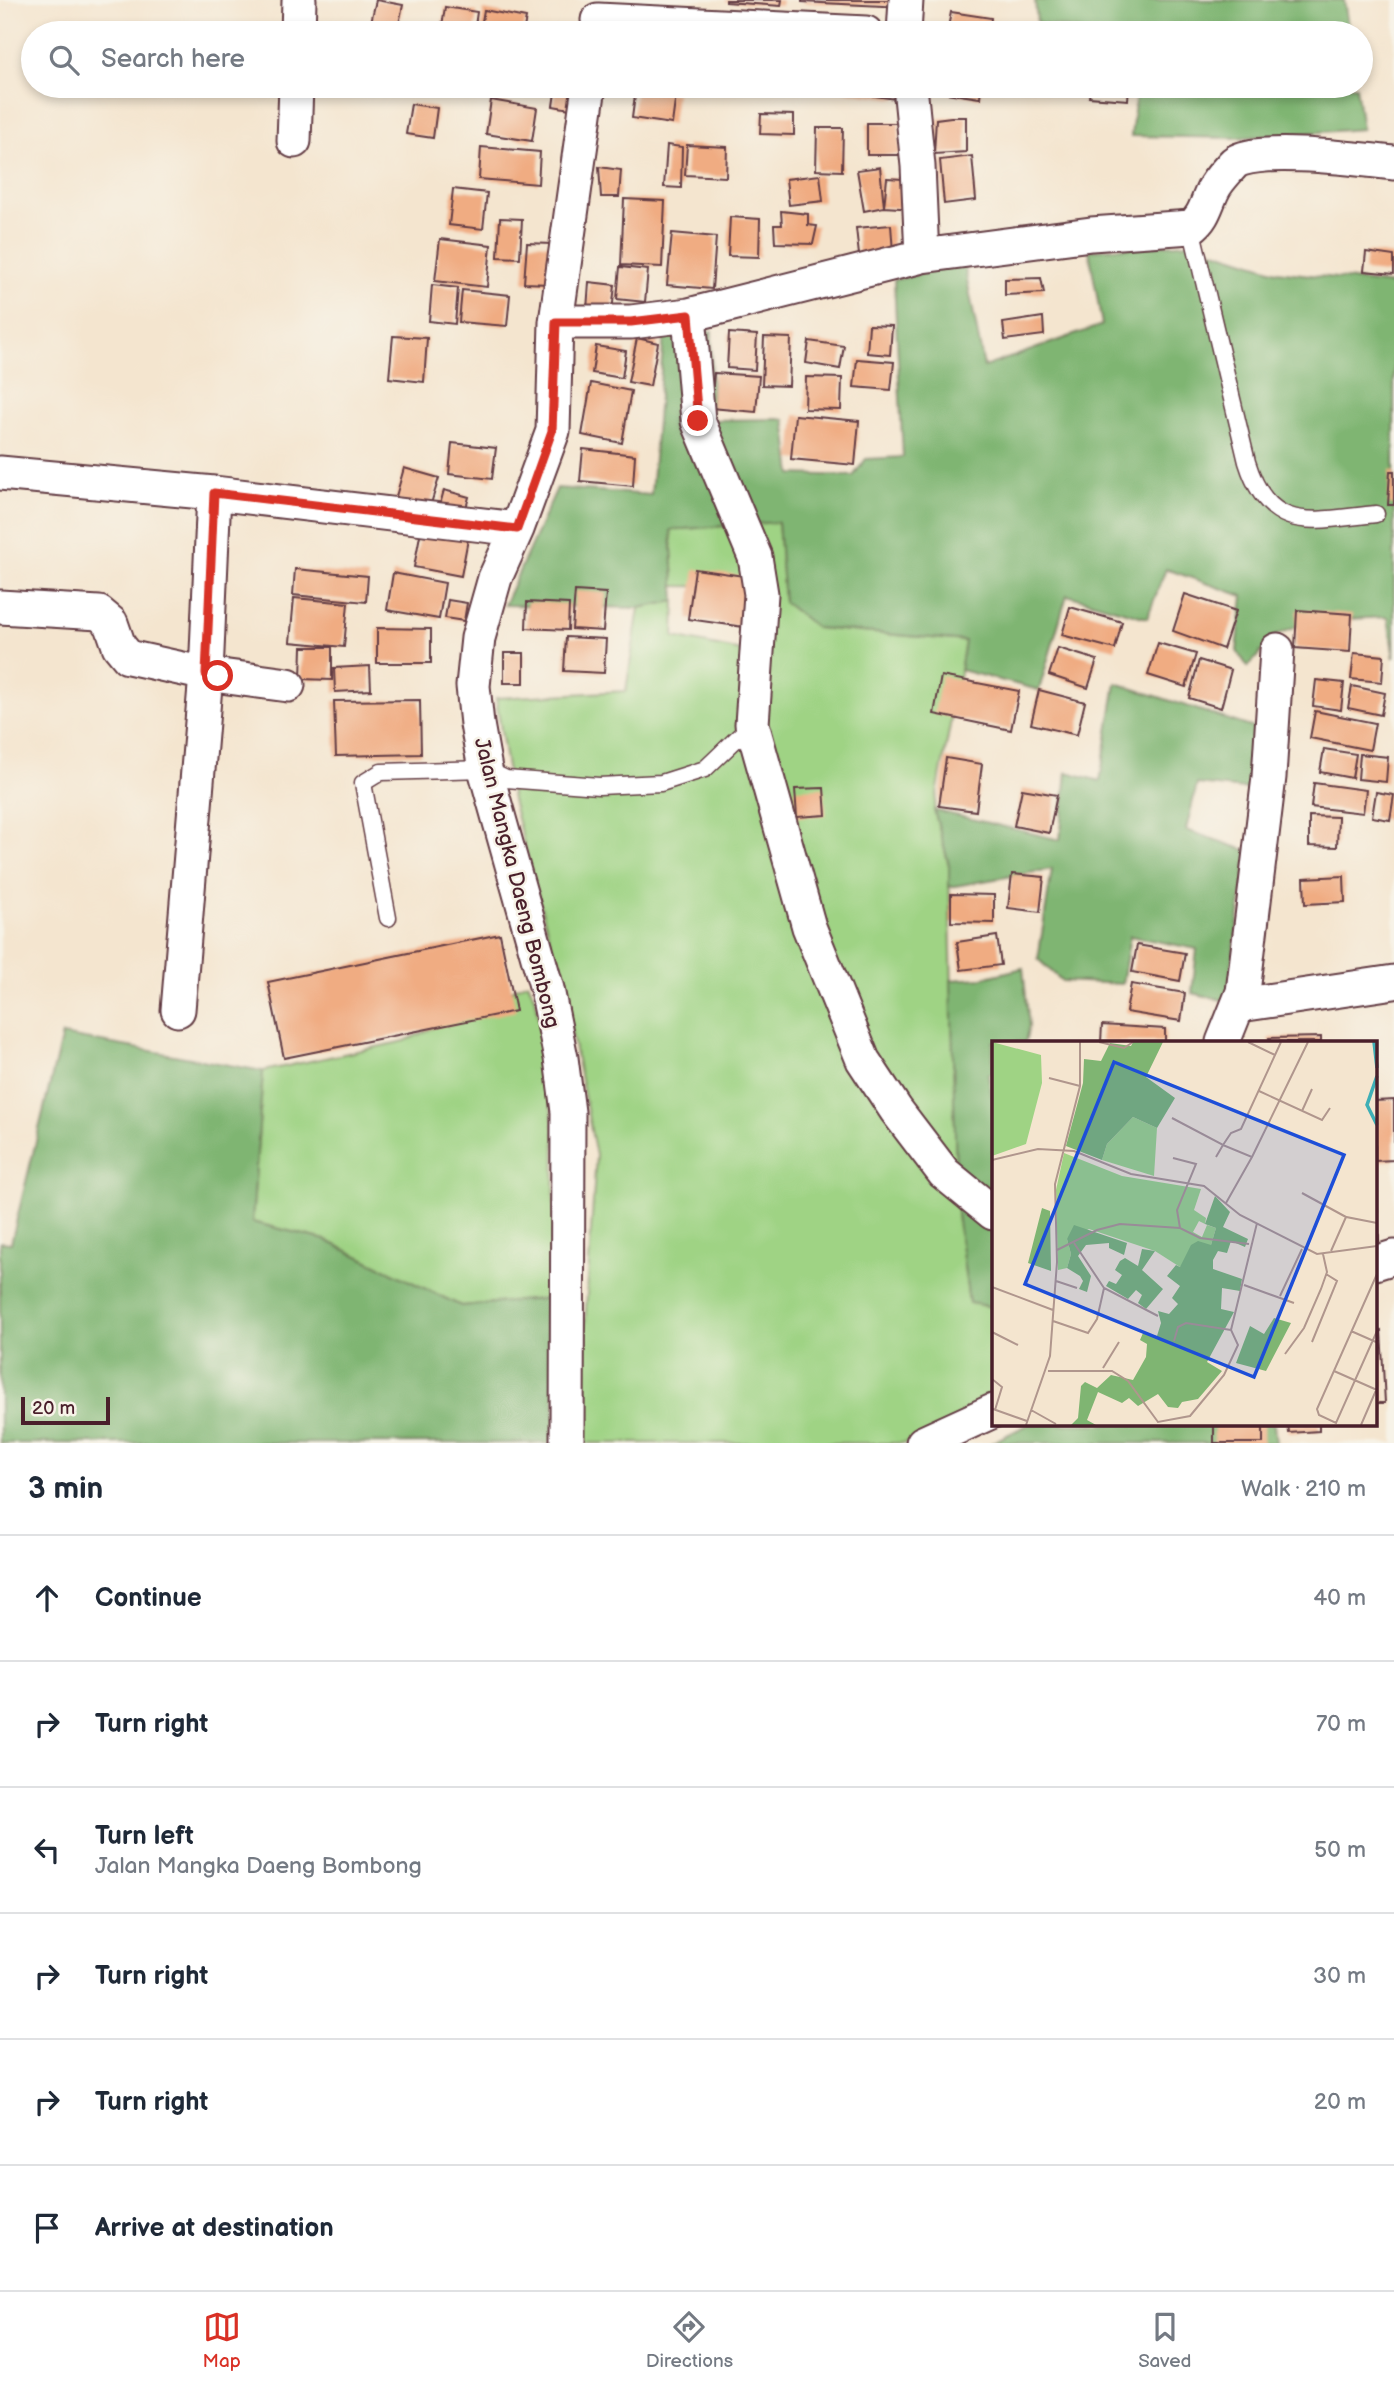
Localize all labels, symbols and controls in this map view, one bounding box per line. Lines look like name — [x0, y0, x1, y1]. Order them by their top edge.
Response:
search box — [21, 21, 1373, 98]
icon: search — [45, 41, 83, 79]
text: Search here — [101, 44, 245, 75]
route end — [682, 405, 713, 436]
route start — [202, 660, 233, 691]
street label: Jalan Mangka Daeng Bombong — [469, 735, 565, 1031]
inset map — [992, 1041, 1376, 1426]
scale bar — [21, 1394, 110, 1426]
text: 20 m — [32, 1397, 75, 1420]
text: 3 min — [28, 1471, 103, 1507]
text: Walk · 210 m — [1241, 1475, 1366, 1503]
icon: ahead — [28, 1579, 66, 1617]
text: Continue — [95, 1583, 202, 1614]
text: 40 m — [1313, 1584, 1366, 1612]
icon: right — [28, 1705, 66, 1743]
text: Turn right — [95, 1709, 208, 1740]
text: 70 m — [1316, 1710, 1366, 1738]
text: Turn left — [95, 1821, 194, 1852]
icon: left — [28, 1831, 66, 1869]
text: 50 m — [1314, 1836, 1366, 1864]
text: Jalan Mangka Daeng Bombong — [95, 1852, 422, 1880]
icon: right — [28, 1957, 66, 1995]
text: Turn right — [95, 1961, 208, 1992]
text: 30 m — [1313, 1962, 1366, 1990]
icon: right — [28, 2083, 66, 2121]
text: Turn right — [95, 2087, 208, 2118]
text: 20 m — [1314, 2088, 1366, 2116]
icon: arrive — [28, 2209, 66, 2247]
text: Arrive at destination — [95, 2213, 334, 2244]
tab: Map — [203, 2308, 241, 2373]
tab: Directions — [646, 2308, 733, 2373]
tab: Saved — [1138, 2308, 1191, 2373]

